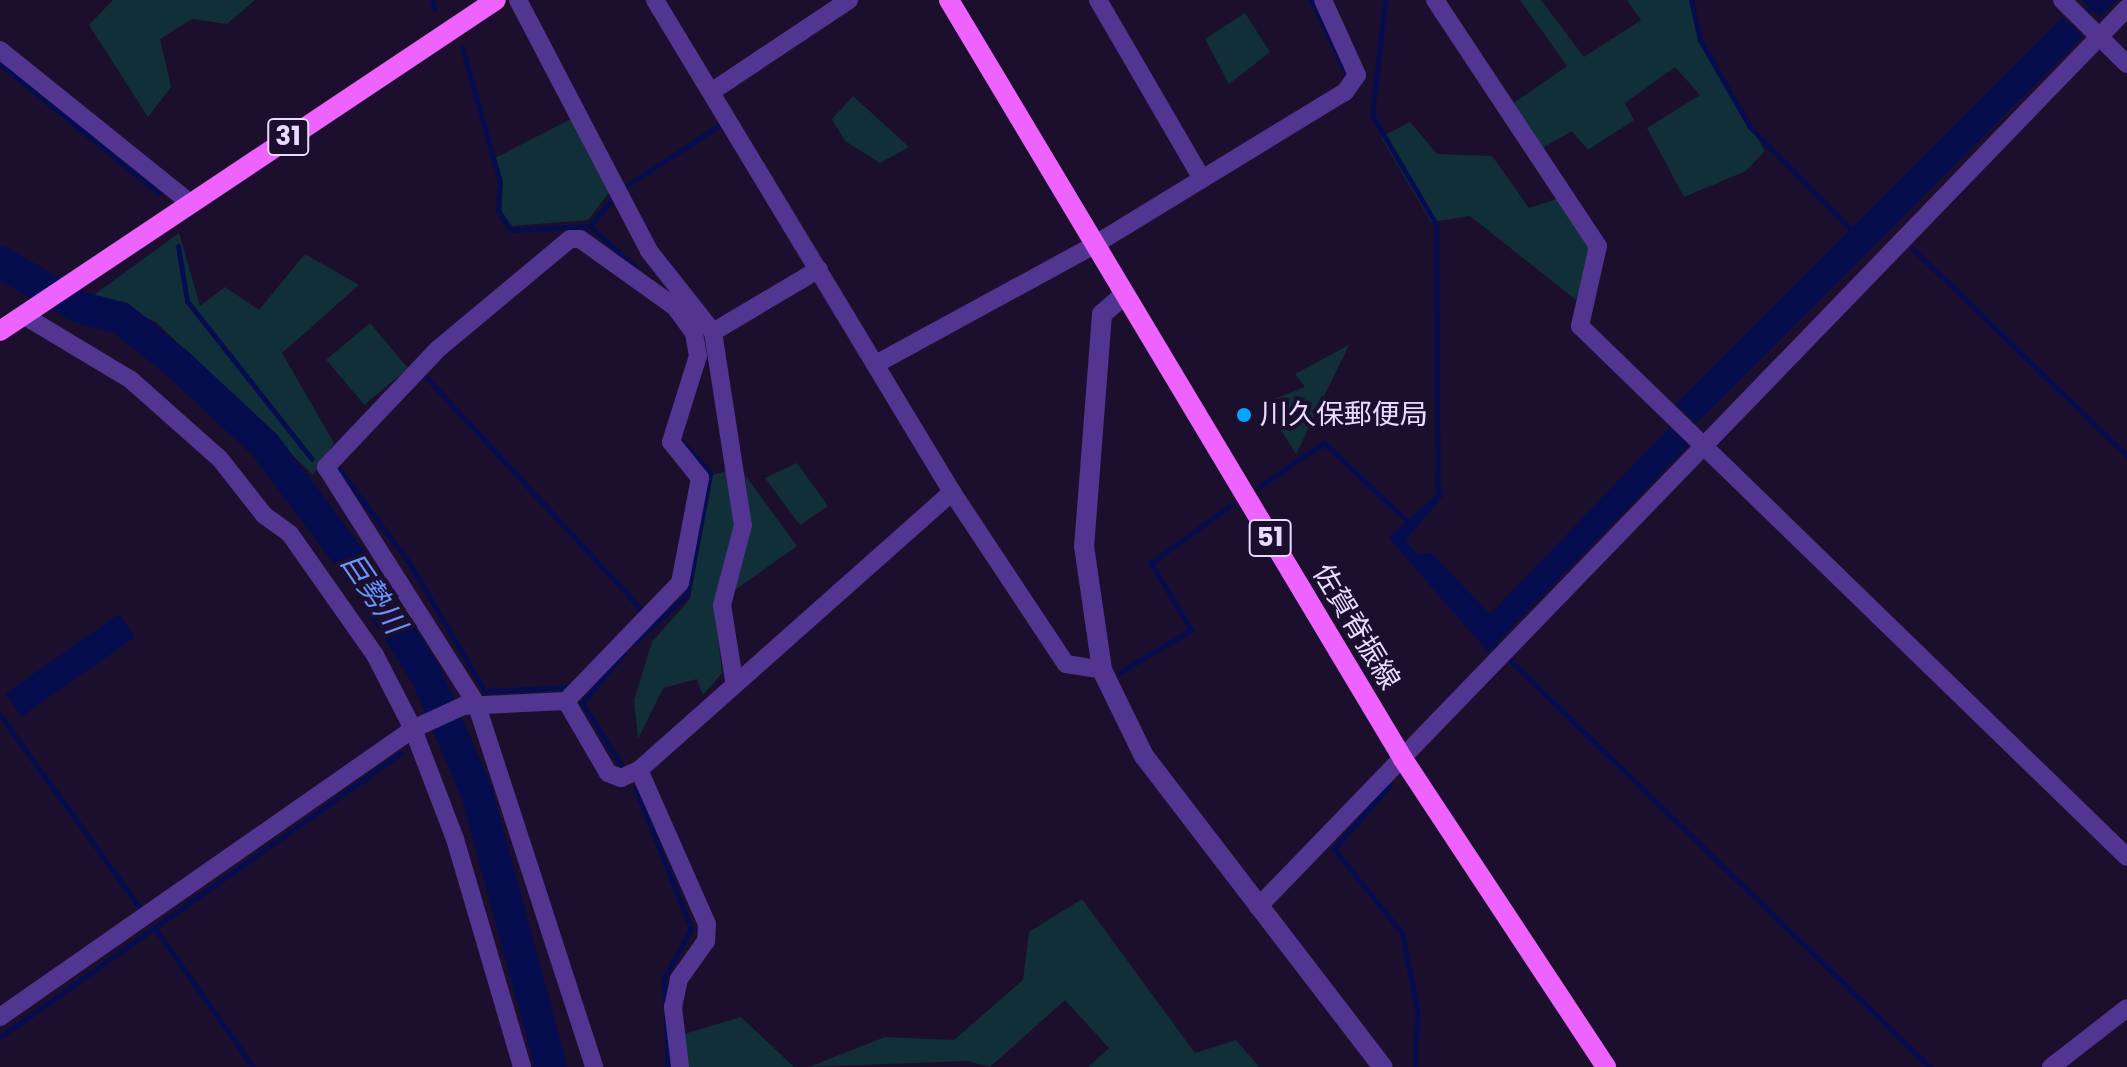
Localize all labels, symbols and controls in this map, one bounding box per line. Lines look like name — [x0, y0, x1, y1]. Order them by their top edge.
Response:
road number: 31 — [266, 115, 310, 159]
place label: 川久保郵便局 — [1260, 398, 1428, 432]
marker: 川久保郵便局 — [1235, 406, 1253, 424]
road number: 51 — [1248, 516, 1292, 560]
water label: 巨勢川 — [333, 546, 413, 640]
street label: 佐賀脊振線 — [1306, 558, 1406, 696]

